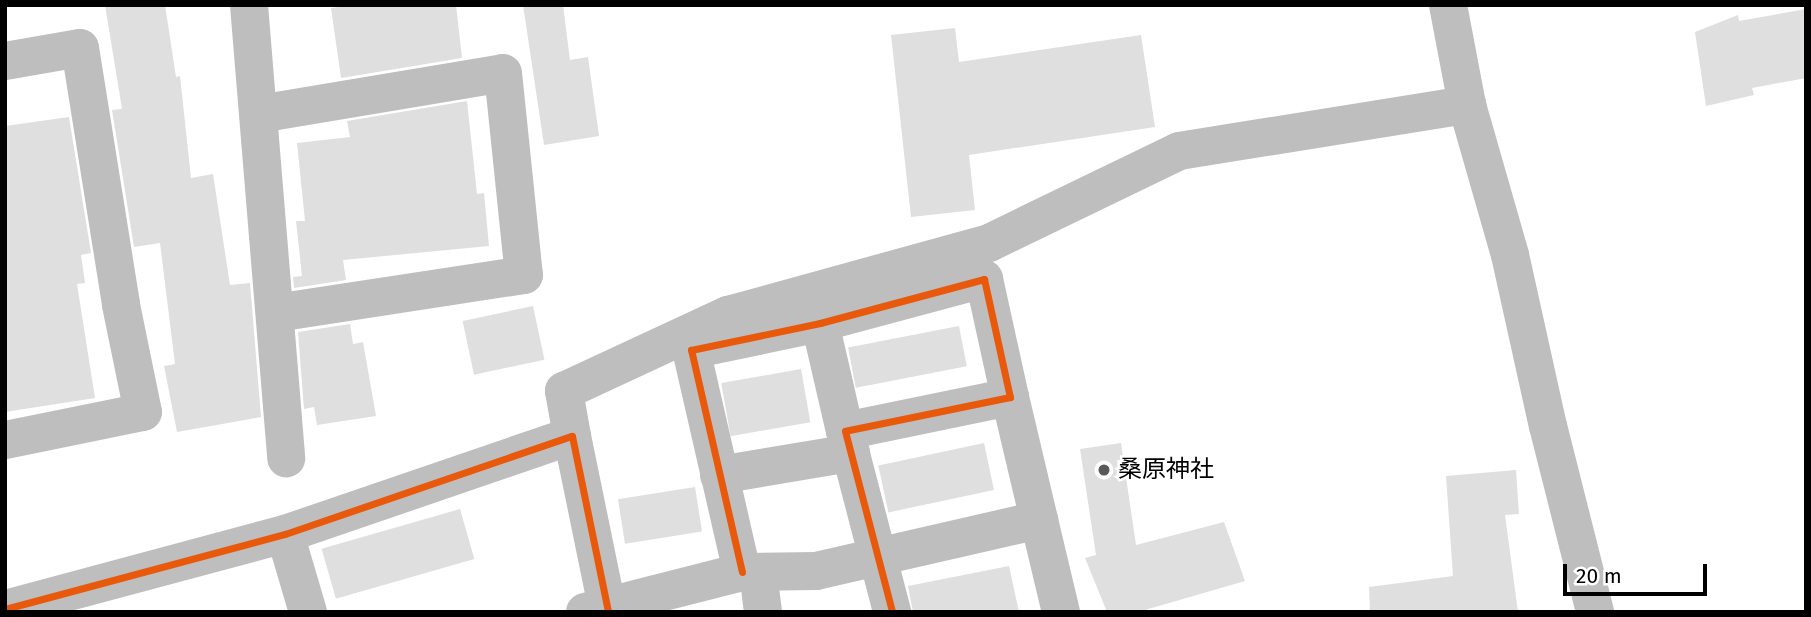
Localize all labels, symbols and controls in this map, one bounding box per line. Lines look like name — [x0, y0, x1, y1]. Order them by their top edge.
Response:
place label: 桑原神社 — [1118, 456, 1214, 484]
marker: 桑原神社 — [1096, 462, 1112, 478]
scale bar — [1566, 550, 1710, 594]
text: 20 m — [1576, 563, 1622, 589]

